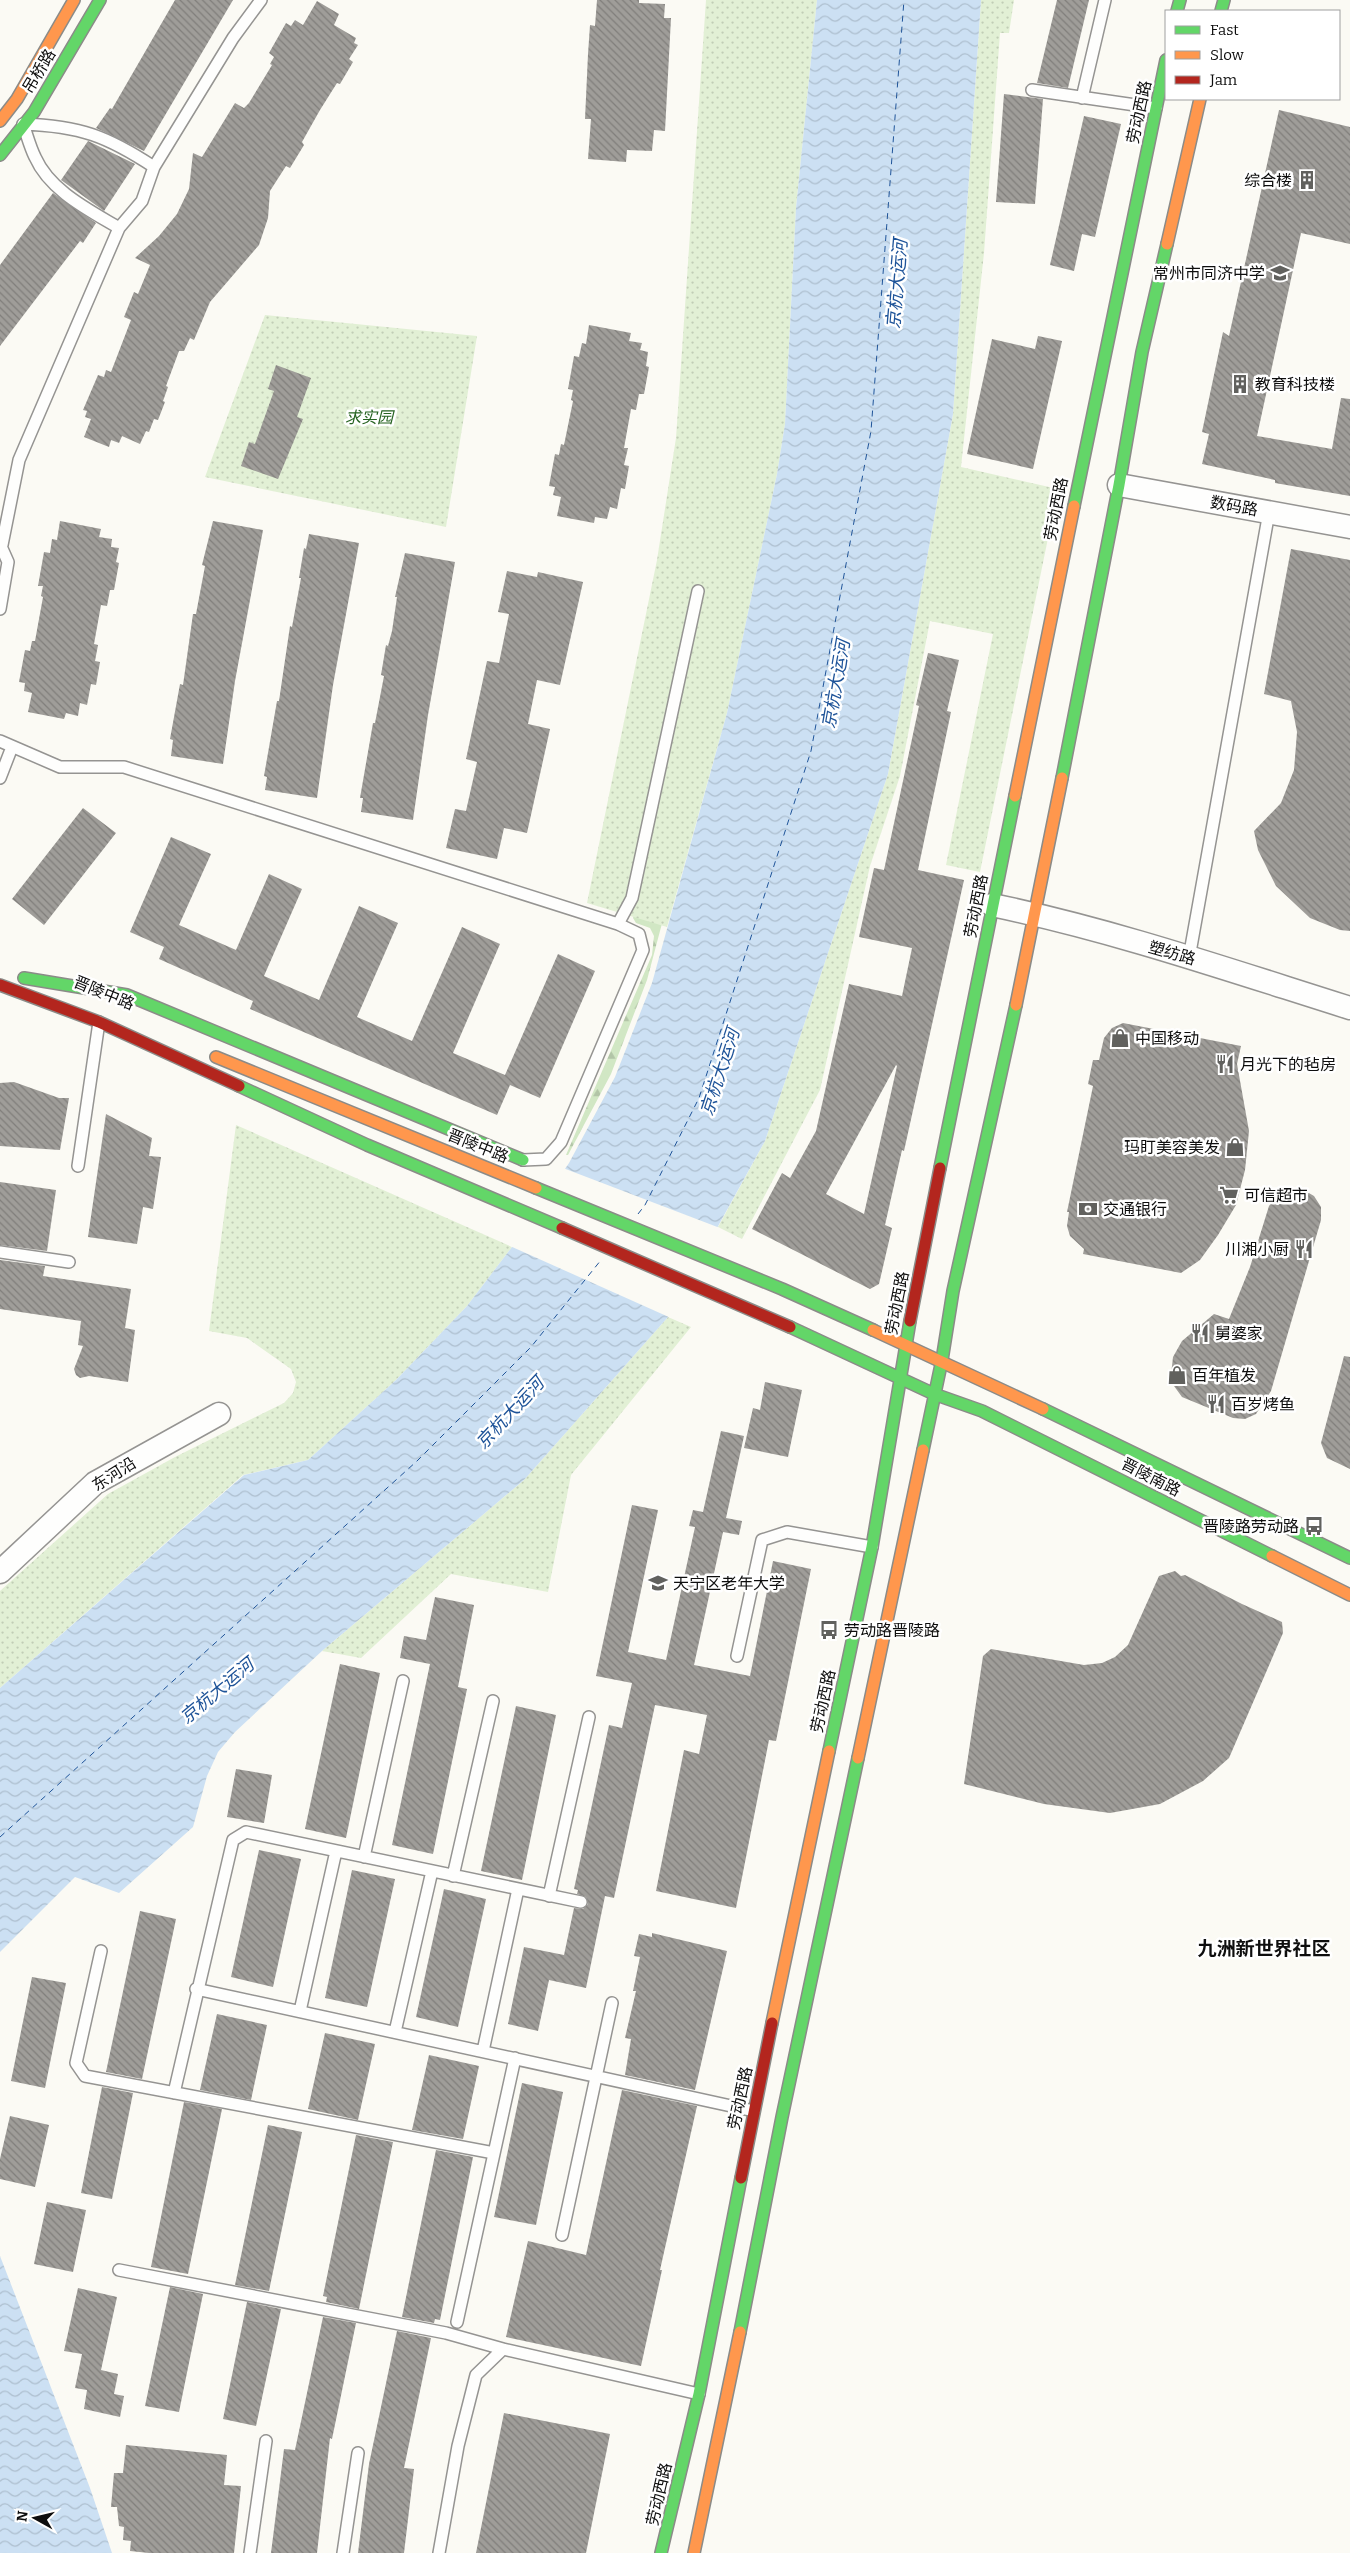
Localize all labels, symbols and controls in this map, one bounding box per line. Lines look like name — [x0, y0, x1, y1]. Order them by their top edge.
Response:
legend — [1165, 10, 1340, 100]
text: Fast — [1210, 21, 1239, 39]
street label: 吊桥路 — [18, 46, 60, 96]
text: Slow — [1210, 46, 1245, 64]
text: Jam — [1209, 71, 1238, 89]
street label: 劳动西路 — [1123, 79, 1155, 145]
building icon: 综合楼 — [1296, 169, 1318, 191]
place label: 综合楼 — [1244, 171, 1292, 190]
water label: 京杭大运河 — [882, 235, 912, 330]
school or university icon: 常州市同济中学 — [1269, 262, 1291, 284]
place label: 常州市同济中学 — [1153, 264, 1265, 283]
building icon: 教育科技楼 — [1229, 373, 1251, 395]
place label: 教育科技楼 — [1255, 375, 1335, 394]
park label: 求实园 — [345, 408, 395, 427]
street label: 劳动西路 — [1041, 476, 1071, 542]
street label: 数码路 — [1209, 492, 1259, 520]
water label: 京杭大运河 — [817, 635, 855, 730]
street label: 劳动西路 — [961, 873, 991, 939]
street label: 塑纺路 — [1146, 937, 1198, 969]
street label: 晋陵中路 — [71, 972, 137, 1014]
water label: 京杭大运河 — [696, 1023, 745, 1118]
shop icon: 中国移动 — [1109, 1027, 1131, 1049]
place label: 中国移动 — [1135, 1029, 1199, 1048]
restaurant icon: 月光下的毡房 — [1214, 1053, 1236, 1075]
place label: 月光下的毡房 — [1240, 1055, 1336, 1074]
street label: 晋陵中路 — [445, 1125, 511, 1167]
shop icon: 玛盯美容美发 — [1224, 1136, 1246, 1158]
place label: 玛盯美容美发 — [1124, 1138, 1220, 1157]
supermarket icon: 可信超市 — [1218, 1184, 1240, 1206]
place label: 可信超市 — [1244, 1186, 1308, 1205]
bank icon: 交通银行 — [1077, 1198, 1099, 1220]
place label: 交通银行 — [1103, 1200, 1167, 1219]
restaurant icon: 川湘小厨 — [1293, 1238, 1315, 1260]
place label: 川湘小厨 — [1225, 1240, 1289, 1259]
street label: 劳动西路 — [882, 1270, 912, 1336]
restaurant icon: 舅婆家 — [1189, 1322, 1211, 1344]
place label: 舅婆家 — [1215, 1324, 1263, 1343]
shop icon: 百年植发 — [1166, 1364, 1188, 1386]
place label: 百年植发 — [1192, 1366, 1256, 1385]
water label: 京杭大运河 — [471, 1370, 551, 1453]
restaurant icon: 百岁烤鱼 — [1205, 1393, 1227, 1415]
place label: 百岁烤鱼 — [1231, 1395, 1295, 1414]
street label: 东河沿 — [89, 1453, 139, 1495]
street label: 晋陵南路 — [1118, 1454, 1184, 1500]
bus stop icon: 晋陵路劳动路 — [1303, 1515, 1325, 1537]
place label: 晋陵路劳动路 — [1203, 1517, 1299, 1536]
school or university icon: 天宁区老年大学 — [647, 1572, 669, 1594]
place label: 天宁区老年大学 — [673, 1574, 785, 1593]
bus stop icon: 劳动路晋陵路 — [818, 1619, 840, 1641]
place label: 劳动路晋陵路 — [844, 1621, 940, 1640]
water label: 京杭大运河 — [175, 1652, 261, 1728]
street label: 劳动西路 — [807, 1668, 839, 1734]
district label: 九洲新世界社区 — [1197, 1937, 1331, 1960]
street label: 劳动西路 — [724, 2065, 756, 2131]
street label: 劳动西路 — [643, 2461, 675, 2527]
north arrow — [10, 2493, 60, 2543]
text: N — [13, 2510, 32, 2523]

